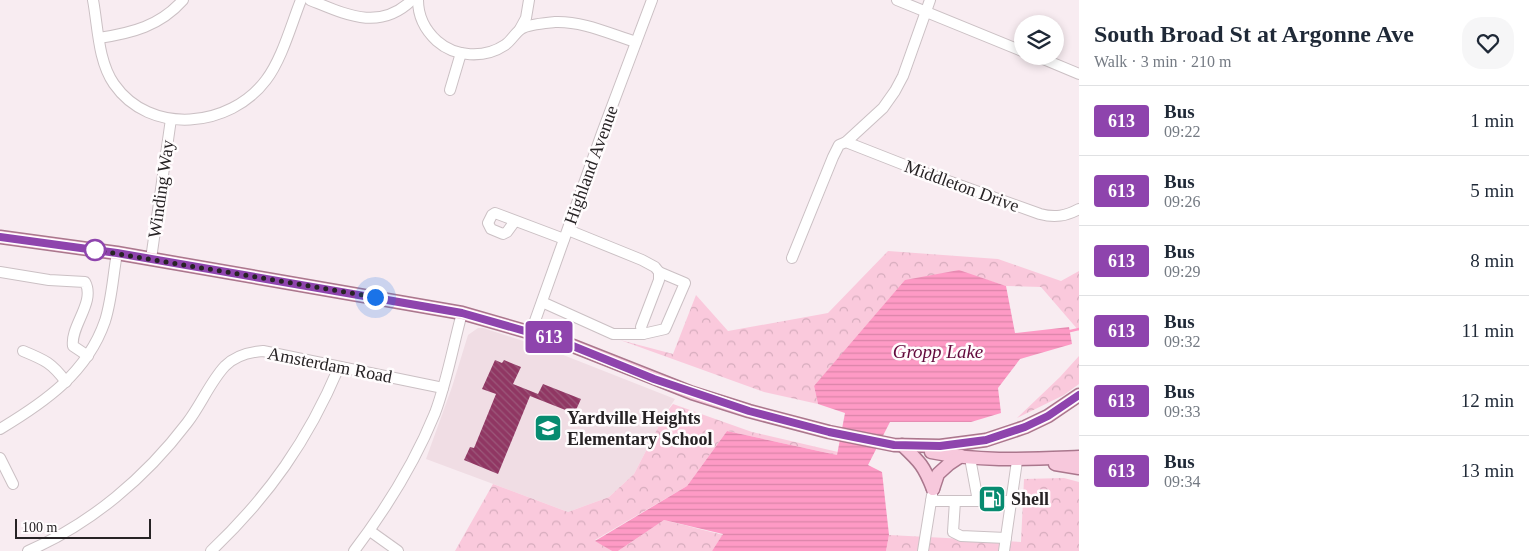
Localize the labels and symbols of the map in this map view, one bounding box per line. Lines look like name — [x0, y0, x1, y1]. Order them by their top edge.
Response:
street label: Highland Avenue — [560, 103, 622, 227]
street label: Winding Way — [144, 139, 178, 239]
street label: Middleton Drive — [902, 156, 1022, 216]
unlabelled marker — [84, 239, 106, 261]
your location — [363, 285, 388, 310]
line badge: 613 — [520, 321, 578, 353]
water label: Gropp Lake — [893, 341, 983, 362]
street label: Amsterdam Road — [266, 343, 394, 387]
place label: Yardville Heights Elementary School — [567, 408, 713, 449]
school or university icon: Yardville Heights Elementary School — [533, 413, 563, 443]
fuel station icon: Shell — [977, 484, 1007, 514]
place label: Shell — [1011, 489, 1049, 509]
scale bar — [15, 516, 151, 539]

